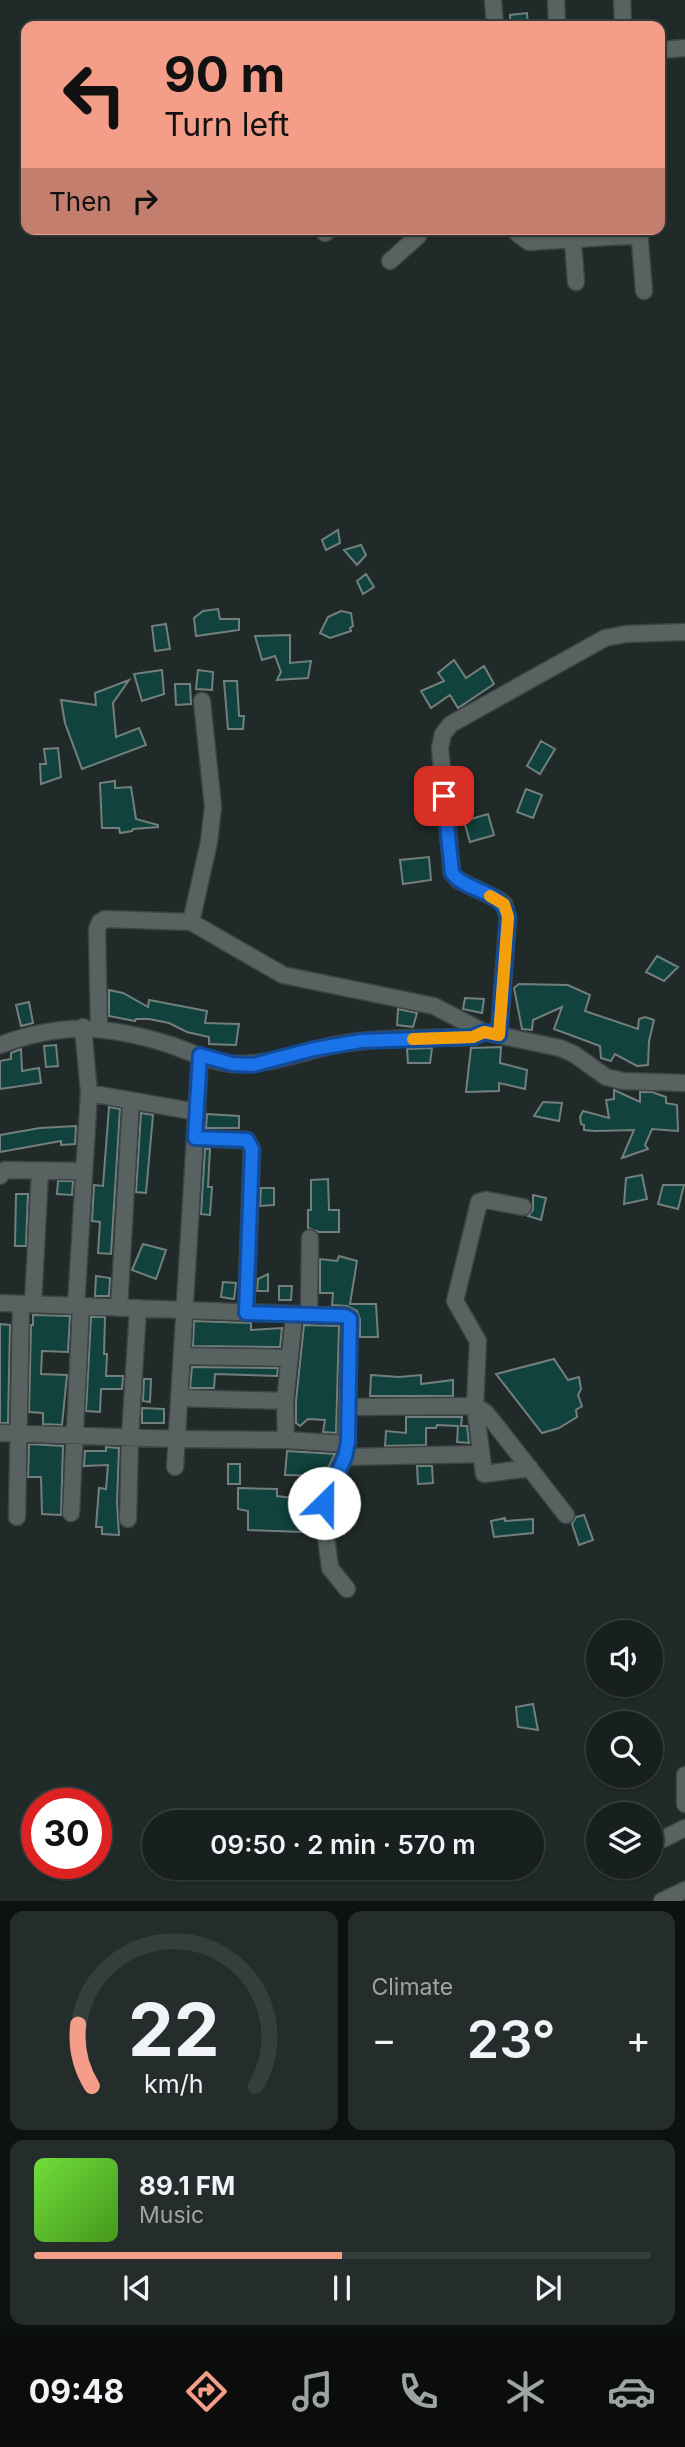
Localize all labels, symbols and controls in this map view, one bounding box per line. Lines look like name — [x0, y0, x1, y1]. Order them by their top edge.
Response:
text: 90 m — [164, 45, 285, 104]
icon: left — [49, 49, 140, 140]
text: Turn left — [164, 105, 289, 144]
icon: right — [126, 182, 164, 220]
text: Then — [49, 186, 112, 217]
pin — [414, 766, 474, 826]
icon: arrive — [425, 777, 463, 815]
position arrow — [287, 1466, 361, 1540]
map controls — [586, 1620, 663, 1879]
button: sound — [586, 1620, 663, 1697]
button: search — [586, 1711, 663, 1788]
speed limit sign: 30 — [21, 1788, 112, 1879]
button: layers — [586, 1802, 663, 1879]
text: 09:50 · 2 min · 570 m — [210, 1829, 476, 1860]
text: Climate — [372, 1973, 453, 2001]
text: 22 — [128, 1986, 220, 2075]
text: 23° — [467, 2008, 556, 2071]
text: − — [372, 2016, 397, 2062]
text: + — [626, 2016, 651, 2062]
text: km/h — [144, 2069, 203, 2099]
text: 89.1 FM — [139, 2170, 235, 2201]
text: Music — [139, 2201, 204, 2229]
icon: previous — [118, 2269, 156, 2307]
icon: pause — [323, 2269, 361, 2307]
icon: next — [529, 2269, 567, 2307]
icon: directions — [182, 2367, 231, 2416]
icon: music — [288, 2367, 337, 2416]
icon: phone — [394, 2367, 443, 2416]
icon: climate — [501, 2367, 550, 2416]
icon: car — [607, 2367, 656, 2416]
text: 09:48 — [29, 2372, 124, 2411]

